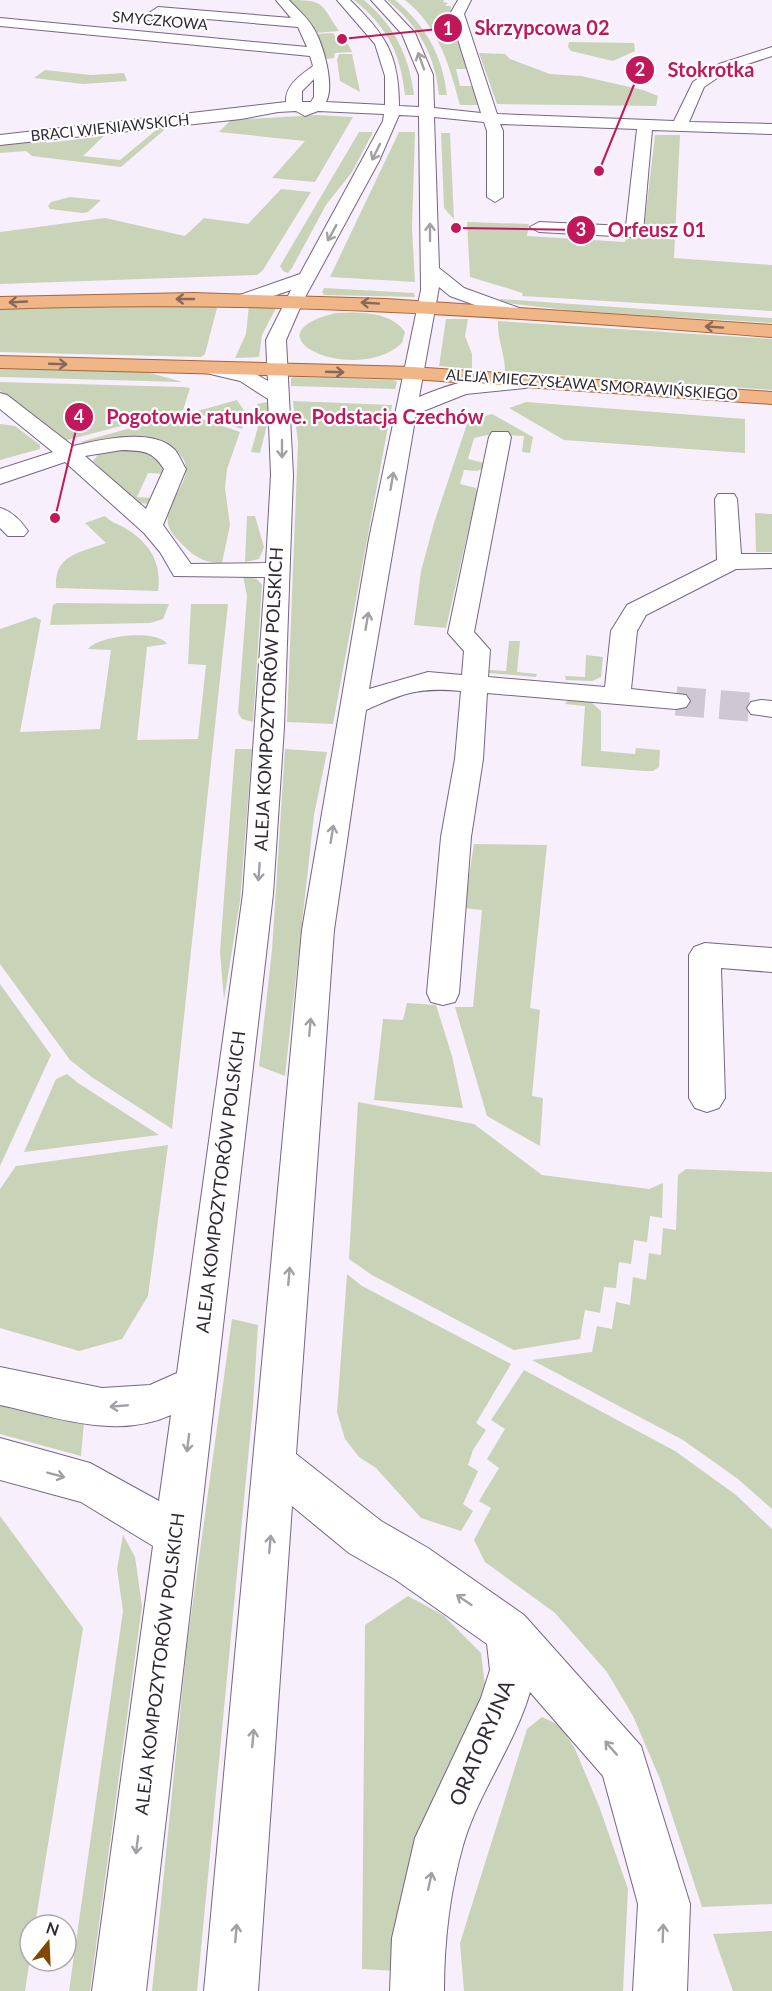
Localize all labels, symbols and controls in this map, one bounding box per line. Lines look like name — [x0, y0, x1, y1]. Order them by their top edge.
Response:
street label: SMYCZKOWA — [111, 7, 210, 33]
callout: Skrzypcowa 02 — [433, 9, 622, 47]
text: Skrzypcowa 02 — [475, 15, 610, 39]
text: 1 — [443, 17, 453, 39]
callout: Stokrotka — [625, 51, 766, 89]
one-way arrow — [414, 52, 425, 71]
text: Stokrotka — [668, 57, 754, 81]
text: 2 — [635, 58, 645, 80]
street label: BRACI WIENIAWSKICH — [30, 110, 190, 144]
one-way arrow — [370, 143, 381, 161]
callout: Orfeusz 01 — [566, 211, 719, 249]
text: Orfeusz 01 — [608, 217, 706, 241]
text: 3 — [576, 218, 586, 240]
one-way arrow — [424, 222, 436, 242]
one-way arrow — [326, 224, 338, 241]
one-way arrow — [176, 294, 196, 305]
one-way arrow — [9, 296, 29, 307]
one-way arrow — [360, 297, 380, 308]
one-way arrow — [704, 321, 724, 332]
one-way arrow — [48, 358, 68, 369]
street label: ALEJA MIECZYSŁAWA SMORAWIŃSKIEGO — [446, 365, 739, 403]
one-way arrow — [325, 366, 345, 377]
callout: Pogotowie ratunkowe. Podstacja Czechów — [64, 398, 496, 436]
text: Pogotowie ratunkowe. Podstacja Czechów — [106, 404, 484, 428]
text: 4 — [74, 405, 84, 427]
one-way arrow — [276, 439, 288, 459]
one-way arrow — [386, 472, 397, 491]
street label: ALEJA KOMPOZYTORÓW POLSKICH — [249, 546, 287, 852]
one-way arrow — [362, 611, 373, 631]
one-way arrow — [326, 824, 337, 844]
one-way arrow — [254, 861, 265, 881]
one-way arrow — [305, 1018, 316, 1038]
street label: ALEJA KOMPOZYTORÓW POLSKICH — [191, 1029, 249, 1334]
one-way arrow — [284, 1267, 295, 1287]
one-way arrow — [110, 1401, 130, 1412]
one-way arrow — [182, 1433, 193, 1452]
one-way arrow — [47, 1470, 66, 1481]
street label: ALEJA KOMPOZYTORÓW POLSKICH — [130, 1511, 188, 1816]
one-way arrow — [265, 1535, 276, 1555]
one-way arrow — [456, 1594, 472, 1606]
street label: ORATORYJNA — [443, 1675, 519, 1809]
one-way arrow — [248, 1729, 259, 1749]
one-way arrow — [604, 1741, 618, 1756]
one-way arrow — [132, 1834, 143, 1854]
one-way arrow — [425, 1872, 437, 1891]
north arrow — [18, 1913, 78, 1973]
text: N — [44, 1917, 62, 1939]
one-way arrow — [231, 1923, 242, 1943]
one-way arrow — [657, 1923, 669, 1943]

